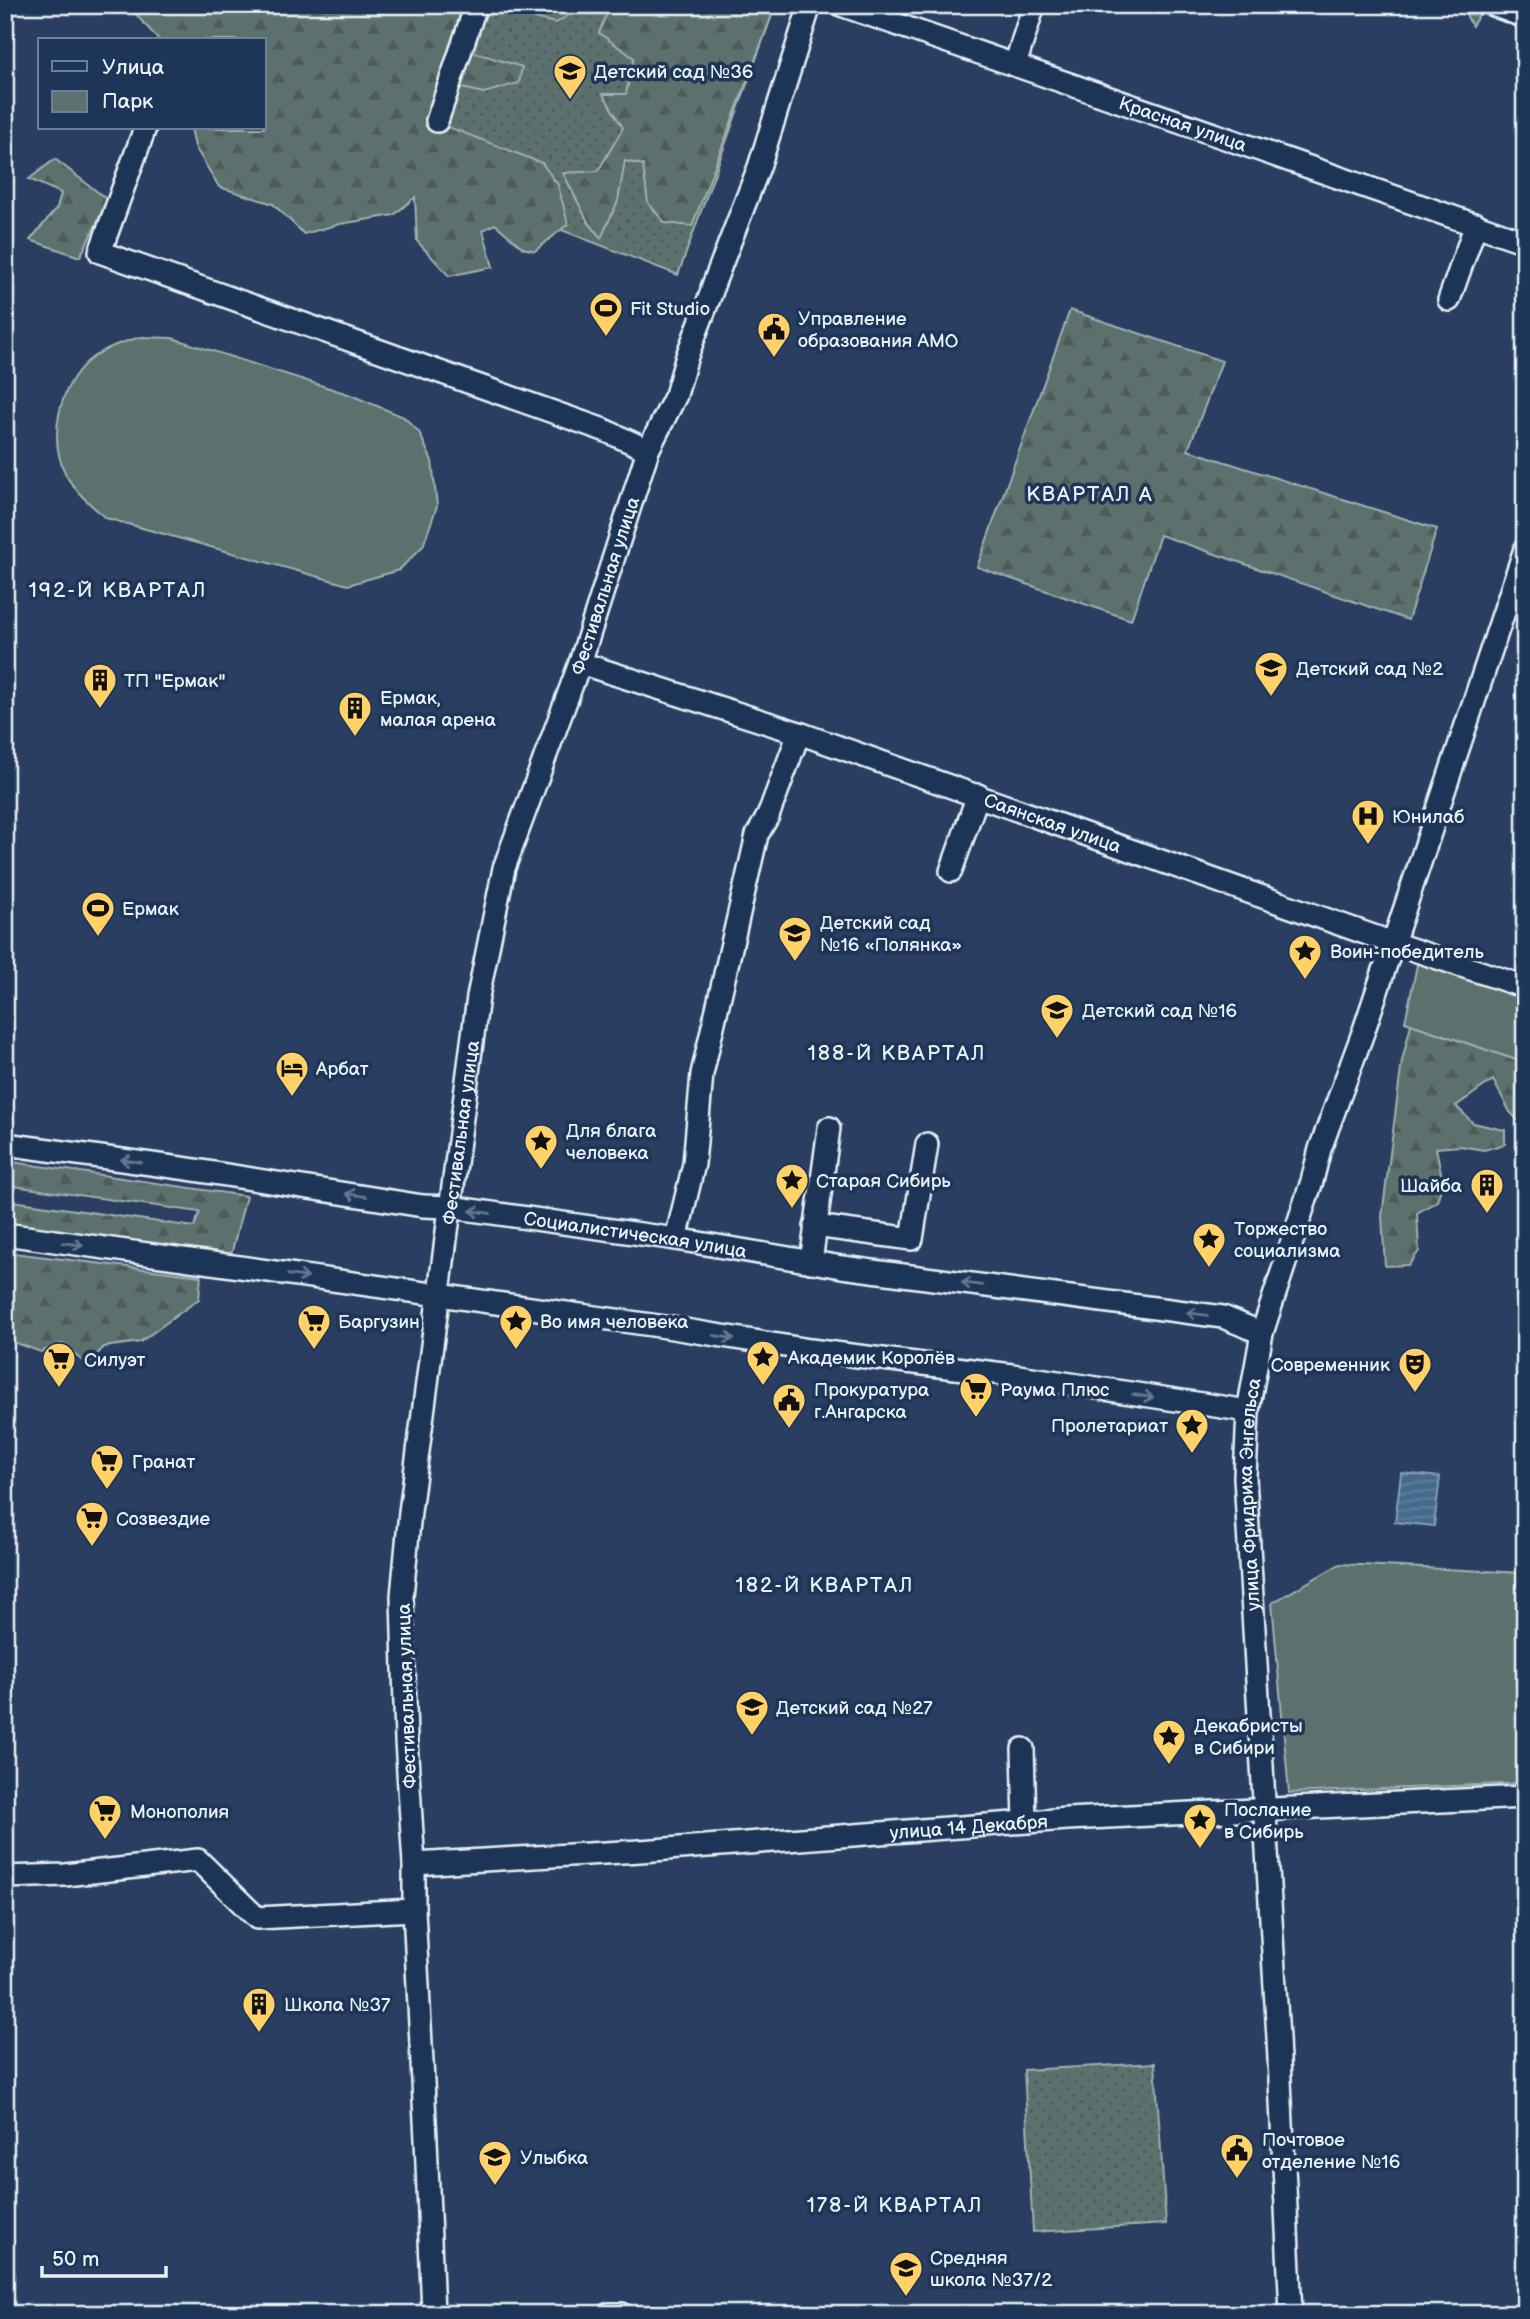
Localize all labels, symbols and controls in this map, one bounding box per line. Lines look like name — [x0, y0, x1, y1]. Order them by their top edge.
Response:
legend — [38, 38, 266, 130]
school or university icon: Детский сад №36 — [551, 52, 589, 101]
text: Улица — [102, 55, 165, 80]
place label: Детский сад №36 — [594, 61, 753, 84]
text: Парк — [102, 89, 153, 114]
street label: Красная улица — [1116, 92, 1250, 158]
sports icon: Fit Studio — [587, 289, 625, 338]
place label: Fit Studio — [630, 298, 710, 321]
place label: Управление образования АМО — [798, 308, 959, 353]
public building icon: Управление образования АМО — [755, 310, 793, 359]
district label: КВАРТАЛ А — [1026, 482, 1154, 507]
street label: Фестивальная улица — [567, 494, 645, 679]
district label: 192-Й КВАРТАЛ — [29, 578, 207, 603]
school or university icon: Детский сад №2 — [1252, 649, 1290, 698]
place label: Детский сад №2 — [1296, 658, 1444, 681]
building icon: ТП "Ермак" — [81, 661, 119, 710]
place label: ТП "Ермак" — [124, 670, 226, 693]
place label: Ермак, малая арена — [380, 687, 496, 732]
building icon: Ермак, малая арена — [336, 689, 374, 738]
street label: Саянская улица — [980, 789, 1124, 859]
hospital icon: Юнилаб — [1349, 797, 1387, 846]
place label: Юнилаб — [1392, 806, 1464, 829]
sports icon: Ермак — [79, 889, 117, 938]
place label: Ермак — [122, 898, 179, 921]
place label: Детский сад №16 «Полянка» — [820, 912, 962, 957]
school or university icon: Детский сад №16 «Полянка» — [776, 914, 814, 963]
place icon: Воин-победитель — [1286, 932, 1324, 981]
place label: Воин-победитель — [1330, 941, 1485, 964]
school or university icon: Детский сад №16 — [1038, 991, 1076, 1040]
place label: Детский сад №16 — [1082, 1000, 1237, 1023]
street label: Фестивальная улица — [438, 1039, 485, 1226]
district label: 188-Й КВАРТАЛ — [808, 1041, 986, 1066]
hotel icon: Арбат — [273, 1049, 311, 1098]
place label: Арбат — [315, 1058, 369, 1081]
place label: Для блага человека — [566, 1120, 657, 1165]
place icon: Для блага человека — [522, 1122, 560, 1171]
one-way arrow — [120, 1154, 143, 1167]
place icon: Старая Сибирь — [773, 1161, 811, 1210]
building icon: Шайба — [1468, 1166, 1506, 1215]
place label: Старая Сибирь — [816, 1170, 951, 1193]
place label: Шайба — [1400, 1175, 1462, 1198]
one-way arrow — [345, 1188, 368, 1201]
one-way arrow — [469, 1205, 492, 1218]
street label: Социалистическая улица — [522, 1208, 748, 1264]
place label: Торжество социализма — [1234, 1218, 1341, 1263]
place icon: Торжество социализма — [1190, 1220, 1228, 1269]
one-way arrow — [61, 1237, 84, 1250]
one-way arrow — [286, 1270, 309, 1283]
one-way arrow — [961, 1277, 983, 1290]
supermarket icon: Баргузин — [295, 1302, 333, 1351]
place icon: Во имя человека — [497, 1302, 535, 1351]
one-way arrow — [1186, 1307, 1209, 1320]
place label: Баргузин — [338, 1311, 420, 1334]
place label: Во имя человека — [540, 1311, 689, 1334]
one-way arrow — [712, 1331, 735, 1344]
place icon: Академик Королёв — [744, 1338, 782, 1387]
supermarket icon: Силуэт — [40, 1340, 78, 1389]
theatre icon: Современник — [1396, 1345, 1434, 1394]
place label: Академик Королёв — [787, 1347, 955, 1370]
place label: Силуэт — [84, 1349, 145, 1372]
place label: Современник — [1271, 1354, 1390, 1377]
supermarket icon: Раума Плюс — [957, 1370, 995, 1419]
street label: улица Фридриха Энгельса — [1235, 1376, 1267, 1612]
place label: Прокуратура г.Ангарска — [814, 1379, 929, 1424]
place label: Раума Плюс — [1000, 1379, 1110, 1402]
public building icon: Прокуратура г.Ангарска — [770, 1381, 808, 1430]
one-way arrow — [1131, 1390, 1154, 1403]
place icon: Пролетариат — [1173, 1406, 1211, 1455]
place label: Пролетариат — [1051, 1415, 1168, 1438]
supermarket icon: Гранат — [88, 1442, 126, 1491]
place label: Гранат — [132, 1451, 195, 1474]
supermarket icon: Созвездие — [73, 1499, 111, 1548]
place label: Созвездие — [116, 1508, 211, 1531]
district label: 182-Й КВАРТАЛ — [736, 1573, 914, 1598]
street label: Фестивальная улица — [393, 1603, 422, 1789]
school or university icon: Детский сад №27 — [733, 1688, 771, 1737]
place label: Детский сад №27 — [776, 1697, 933, 1720]
place label: Декабристы в Сибири — [1194, 1715, 1303, 1760]
place icon: Декабристы в Сибири — [1150, 1717, 1188, 1766]
supermarket icon: Монополия — [86, 1792, 124, 1841]
place label: Послание в Сибирь — [1224, 1799, 1312, 1844]
place label: Монополия — [130, 1801, 229, 1824]
place icon: Послание в Сибирь — [1181, 1801, 1219, 1850]
street label: улица 14 Декабря — [889, 1810, 1049, 1845]
building icon: Школа №37 — [240, 1985, 278, 2034]
place label: Школа №37 — [284, 1994, 391, 2017]
place label: Почтовое отделение №16 — [1262, 2129, 1400, 2174]
public building icon: Почтовое отделение №16 — [1218, 2131, 1256, 2180]
school or university icon: Улыбка — [476, 2138, 514, 2187]
place label: Улыбка — [520, 2147, 588, 2170]
district label: 178-Й КВАРТАЛ — [807, 2193, 983, 2218]
scale bar — [42, 2235, 166, 2279]
text: 50 m — [52, 2247, 99, 2272]
place label: Средняя школа №37/2 — [930, 2247, 1053, 2292]
school or university icon: Средняя школа №37/2 — [887, 2249, 925, 2298]

